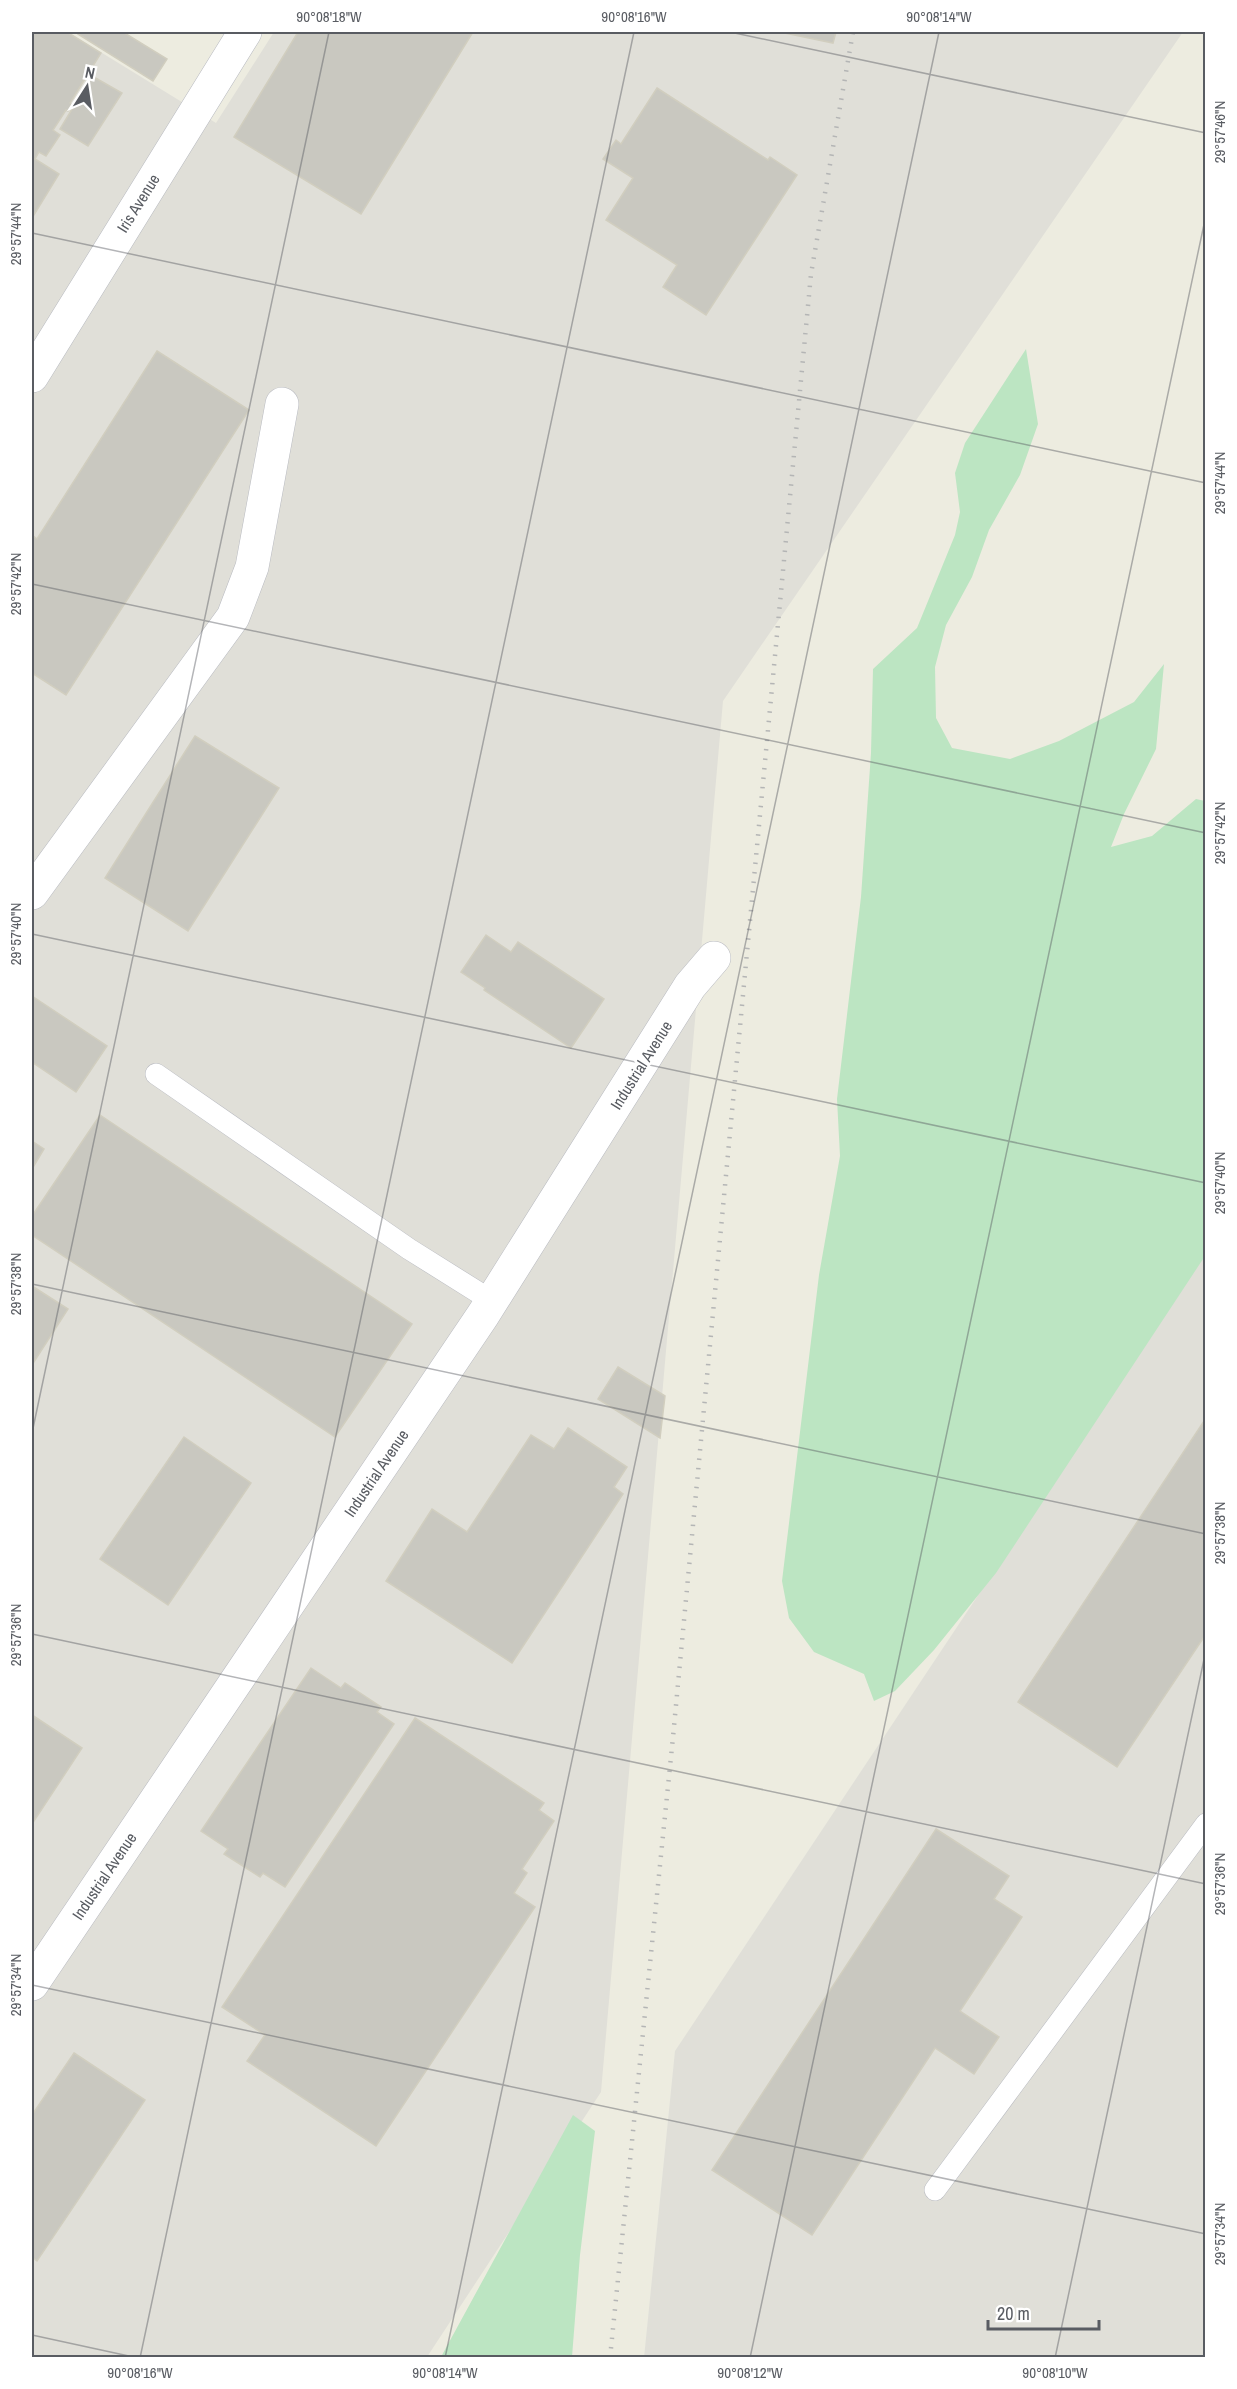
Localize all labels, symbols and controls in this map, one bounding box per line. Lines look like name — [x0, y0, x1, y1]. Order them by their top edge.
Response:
text: 90°08'18"W — [296, 6, 362, 27]
text: 90°08'16"W — [601, 6, 667, 27]
text: 90°08'14"W — [906, 6, 972, 27]
north arrow — [57, 57, 117, 117]
text: N — [83, 61, 97, 84]
text: 29°57'46"N — [1209, 101, 1230, 163]
street label: Iris Avenue — [111, 169, 165, 237]
text: 29°57'44"N — [5, 203, 26, 265]
text: 29°57'44"N — [1209, 452, 1230, 514]
text: 29°57'42"N — [5, 553, 26, 615]
text: 29°57'42"N — [1209, 802, 1230, 864]
text: 29°57'40"N — [5, 903, 26, 965]
street label: Industrial Avenue — [605, 1016, 677, 1114]
text: 29°57'40"N — [1209, 1152, 1230, 1214]
text: 29°57'38"N — [5, 1253, 26, 1315]
street label: Industrial Avenue — [339, 1425, 413, 1521]
text: 29°57'38"N — [1209, 1502, 1230, 1564]
text: 29°57'36"N — [5, 1604, 26, 1666]
street label: Industrial Avenue — [67, 1828, 141, 1924]
text: 29°57'36"N — [1209, 1853, 1230, 1915]
text: 29°57'34"N — [5, 1954, 26, 2016]
text: 29°57'34"N — [1209, 2203, 1230, 2265]
scale bar — [988, 2293, 1099, 2331]
text: 20 m — [997, 2301, 1030, 2326]
text: 90°08'16"W — [107, 2362, 173, 2383]
text: 90°08'14"W — [412, 2362, 478, 2383]
text: 90°08'12"W — [717, 2362, 783, 2383]
text: 90°08'10"W — [1022, 2362, 1088, 2383]

